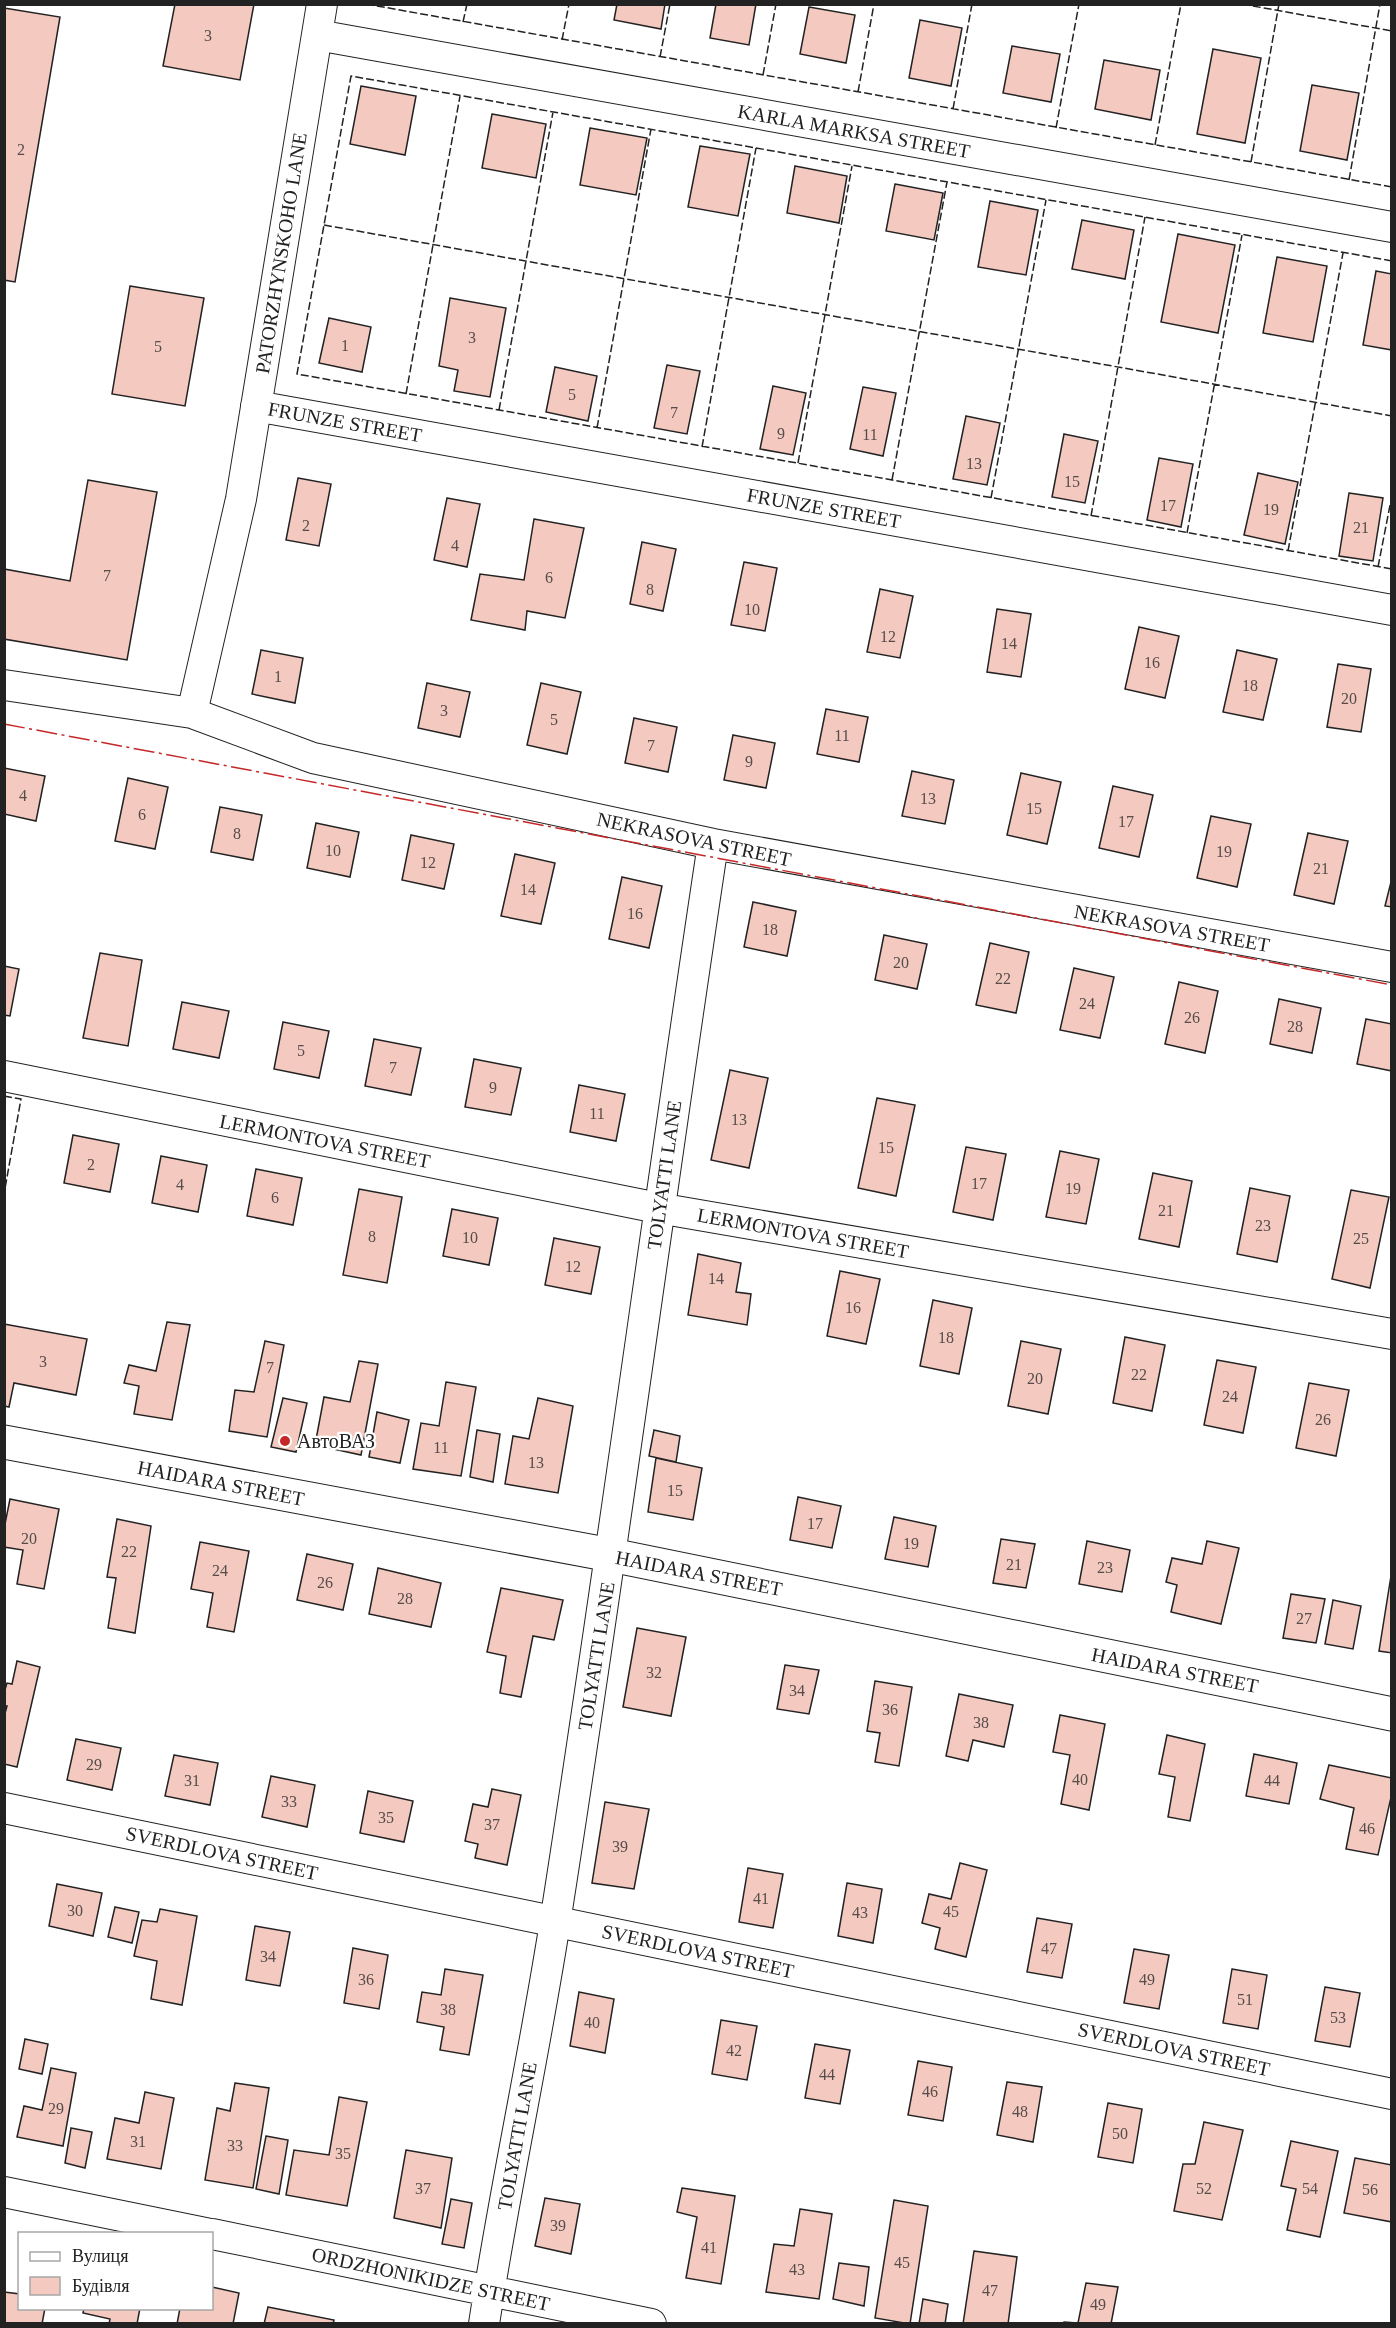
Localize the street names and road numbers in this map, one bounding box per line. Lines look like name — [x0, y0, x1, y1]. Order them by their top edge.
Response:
street label: KARLA MARKSA STREET — [736, 100, 972, 162]
street label: PATORZHYNSKOHO LANE — [251, 131, 311, 375]
street label: FRUNZE STREET — [266, 398, 424, 446]
street label: FRUNZE STREET — [745, 484, 903, 532]
street label: NEKRASOVA STREET — [595, 808, 793, 870]
street label: NEKRASOVA STREET — [1073, 900, 1271, 956]
street label: TOLYATTI LANE — [643, 1099, 685, 1251]
street label: LERMONTOVA STREET — [218, 1110, 432, 1172]
street label: LERMONTOVA STREET — [696, 1204, 910, 1262]
street label: HAIDARA STREET — [136, 1456, 306, 1510]
street label: HAIDARA STREET — [614, 1546, 784, 1600]
street label: TOLYATTI LANE — [573, 1580, 619, 1732]
street label: HAIDARA STREET — [1090, 1643, 1260, 1697]
street label: SVERDLOVA STREET — [124, 1822, 320, 1884]
street label: SVERDLOVA STREET — [600, 1920, 796, 1982]
street label: SVERDLOVA STREET — [1076, 2018, 1272, 2080]
street label: TOLYATTI LANE — [493, 2060, 541, 2212]
street label: ORDZHONIKIDZE STREET — [310, 2243, 552, 2315]

